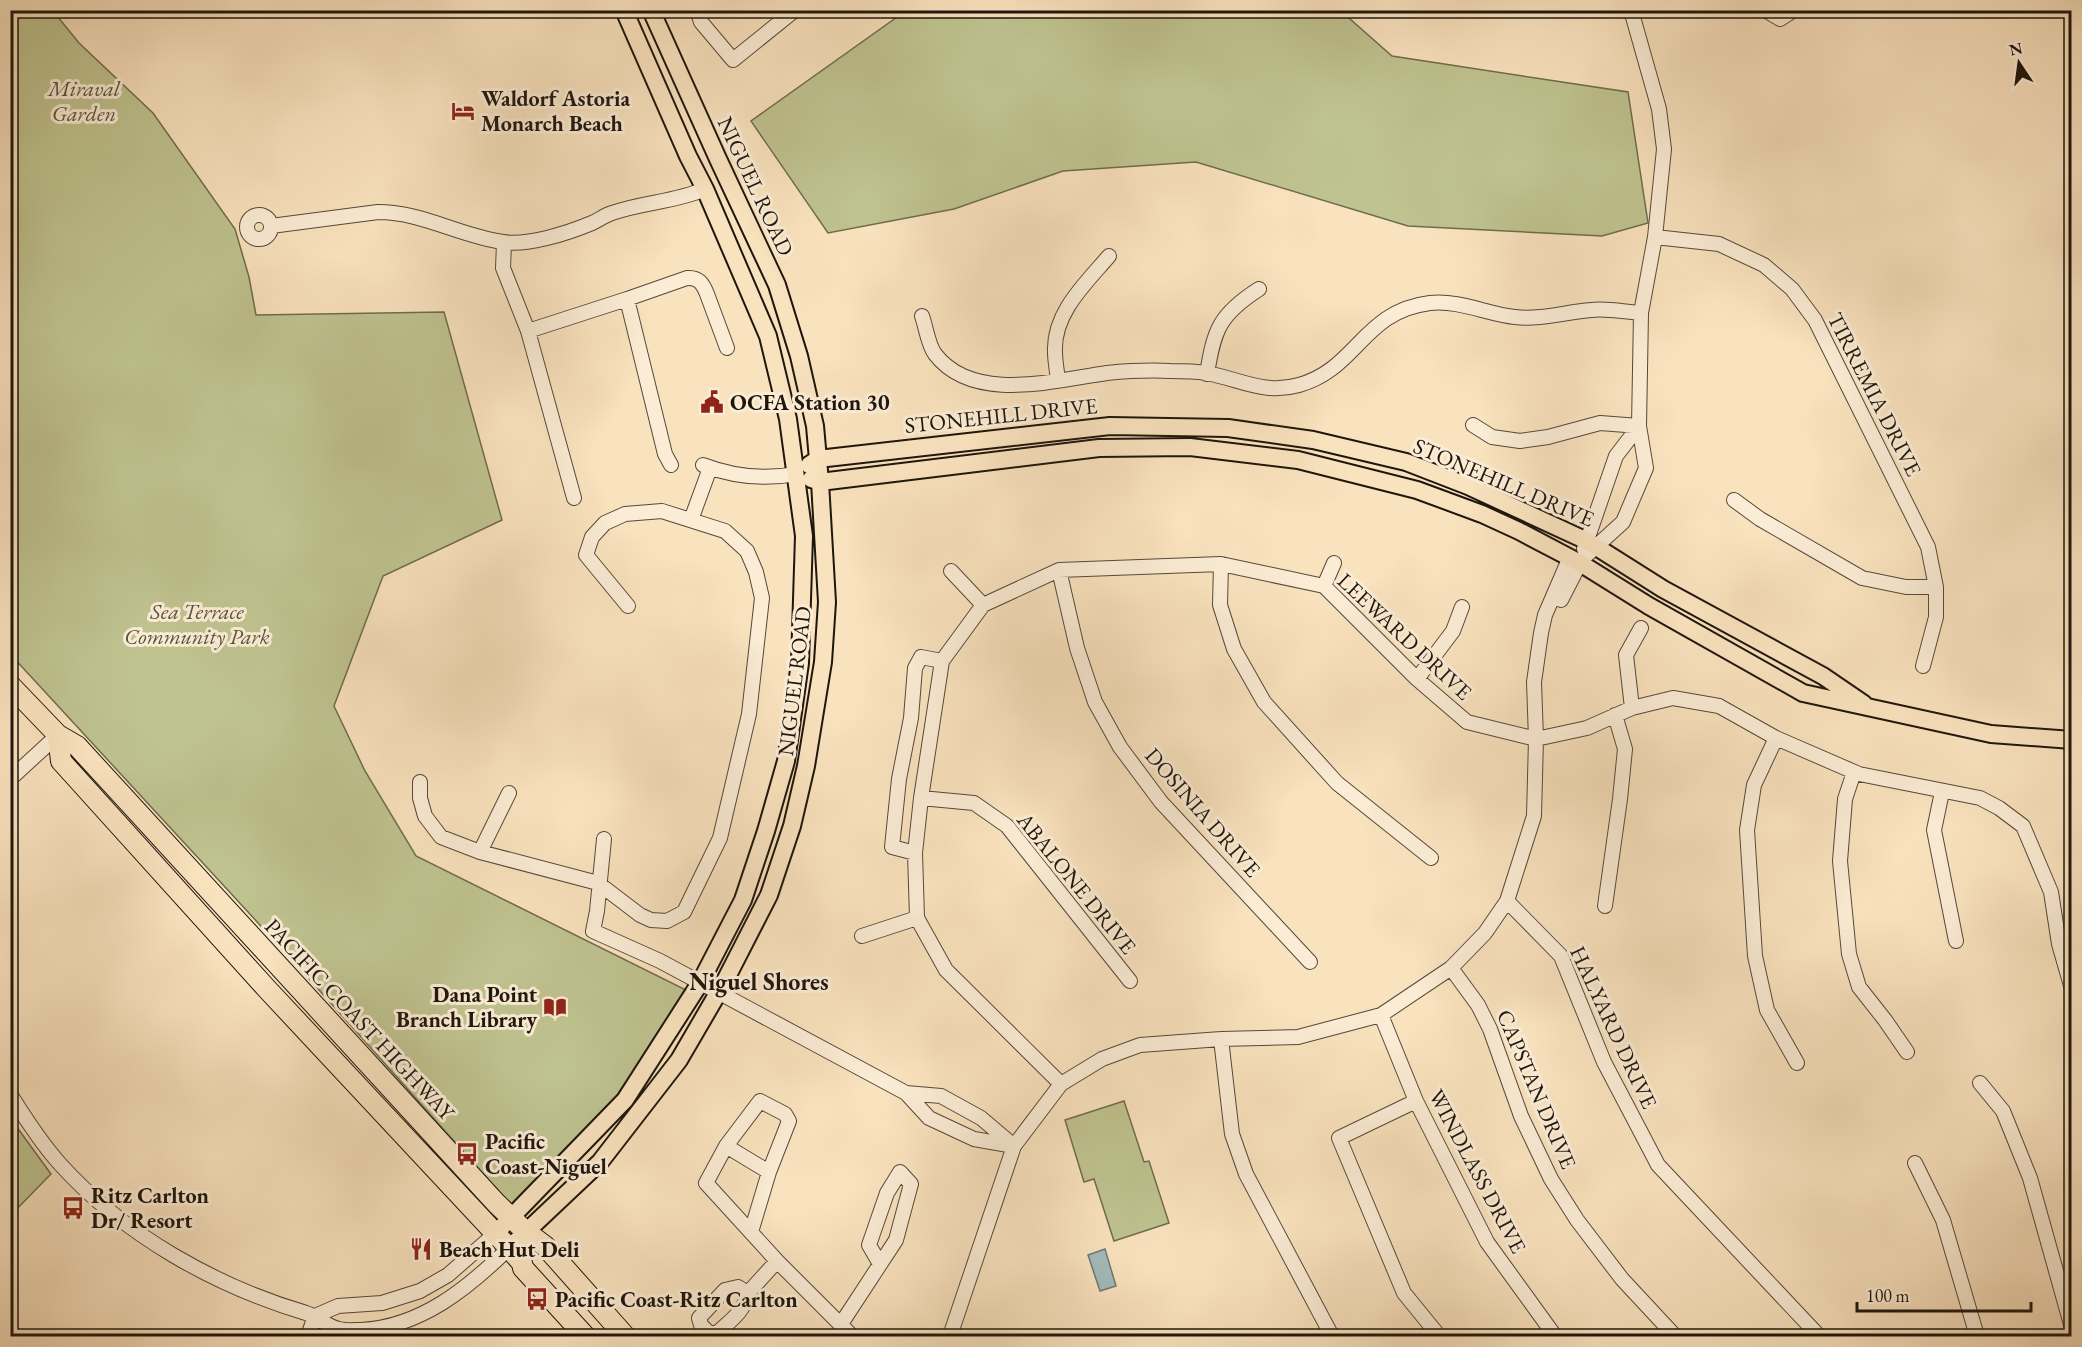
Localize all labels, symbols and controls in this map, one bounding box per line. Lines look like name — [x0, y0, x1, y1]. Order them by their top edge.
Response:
north arrow — [1989, 33, 2049, 93]
text: N — [2007, 37, 2024, 61]
park label: Miraval Garden — [46, 74, 121, 128]
place label: Waldorf Astoria Monarch Beach — [481, 84, 630, 138]
hotel icon: Waldorf Astoria Monarch Beach — [450, 98, 476, 124]
street label: NIGUEL ROAD — [711, 112, 800, 261]
street label: TIRREMIA DRIVE — [1821, 308, 1928, 481]
place label: OCFA Station 30 — [730, 388, 890, 417]
public building icon: OCFA Station 30 — [699, 389, 725, 415]
street label: STONEHILL DRIVE — [903, 391, 1099, 440]
street label: STONEHILL DRIVE — [1409, 431, 1599, 534]
street label: LEEWARD DRIVE — [1331, 566, 1478, 706]
park label: Sea Terrace Community Park — [124, 597, 270, 651]
street label: NIGUEL ROAD — [771, 605, 818, 758]
street label: DOSINIA DRIVE — [1138, 741, 1267, 883]
street label: ABALONE DRIVE — [1010, 806, 1143, 960]
street label: PACIFIC COAST HIGHWAY — [258, 912, 462, 1127]
street label: HALYARD DRIVE — [1563, 941, 1664, 1113]
district label: Niguel Shores — [689, 966, 829, 998]
place label: Dana Point Branch Library — [396, 980, 538, 1034]
library icon: Dana Point Branch Library — [542, 994, 568, 1020]
street label: CAPSTAN DRIVE — [1490, 1005, 1583, 1173]
street label: WINDLASS DRIVE — [1422, 1084, 1533, 1258]
place label: Pacific Coast-Niguel — [485, 1127, 607, 1181]
bus stop icon: Pacific Coast-Niguel — [454, 1141, 480, 1167]
place label: Ritz Carlton Dr/ Resort — [91, 1181, 210, 1235]
bus stop icon: Ritz Carlton Dr/ Resort — [60, 1195, 86, 1221]
place label: Beach Hut Deli — [439, 1235, 580, 1264]
restaurant icon: Beach Hut Deli — [408, 1236, 434, 1262]
scale bar — [1857, 1275, 2031, 1313]
text: 100 m — [1866, 1284, 1910, 1307]
place label: Pacific Coast-Ritz Carlton — [555, 1285, 798, 1314]
bus stop icon: Pacific Coast-Ritz Carlton — [524, 1286, 550, 1312]

